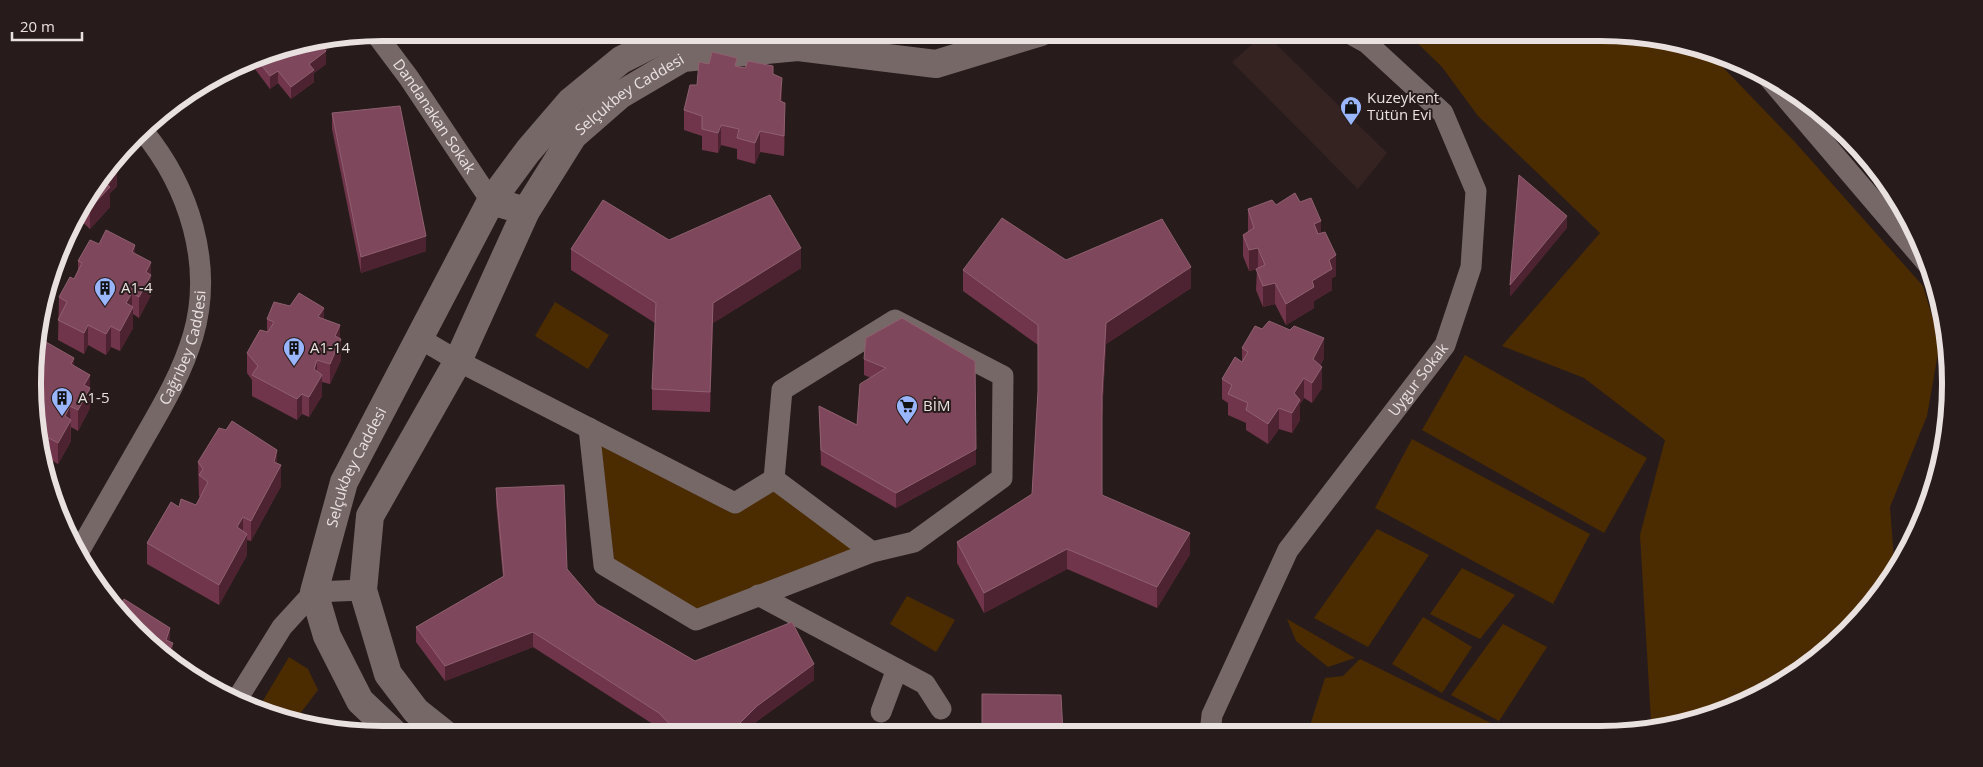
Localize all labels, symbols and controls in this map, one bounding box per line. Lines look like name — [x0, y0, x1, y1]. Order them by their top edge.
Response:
scale bar — [12, 10, 82, 42]
text: 20 m — [20, 16, 55, 36]
street label: Selçukbey Caddesi — [570, 49, 687, 139]
street label: Dandanakan Sokak — [389, 55, 481, 177]
place label: Kuzeykent Tütün Evi — [1367, 87, 1439, 124]
shop icon: Kuzeykent Tütün Evi — [1339, 95, 1363, 126]
building icon: A1-4 — [93, 276, 117, 307]
place label: A1-4 — [121, 277, 153, 297]
street label: Cağrıbey Caddesi — [154, 290, 209, 408]
building icon: A1-14 — [282, 336, 306, 367]
place label: A1-14 — [310, 337, 350, 357]
street label: Uygur Sokak — [1383, 339, 1452, 420]
building icon: A1-5 — [50, 386, 74, 417]
place label: A1-5 — [78, 387, 109, 407]
supermarket icon: BİM — [895, 394, 919, 425]
place label: BİM — [923, 395, 950, 415]
street label: Selçukbey Caddesi — [321, 404, 390, 529]

